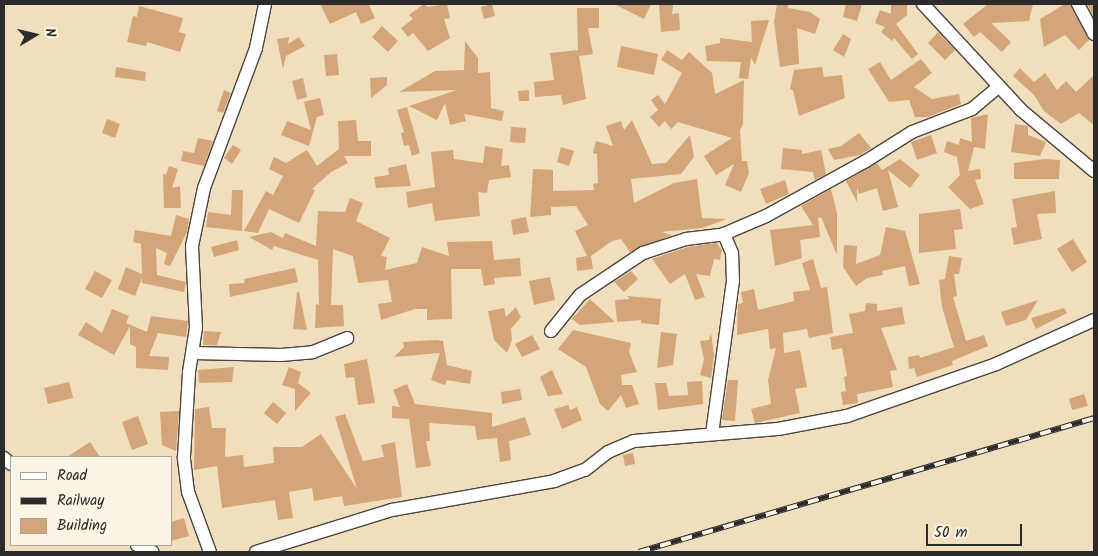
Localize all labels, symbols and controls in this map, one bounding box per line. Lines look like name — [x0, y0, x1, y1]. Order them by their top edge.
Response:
north arrow — [10, 10, 60, 60]
text: N — [38, 27, 61, 39]
legend — [10, 456, 172, 546]
text: Road — [57, 464, 87, 488]
text: Railway — [57, 489, 104, 513]
text: Building — [57, 514, 107, 538]
scale bar — [928, 514, 1024, 546]
text: 50 m — [934, 521, 968, 545]

